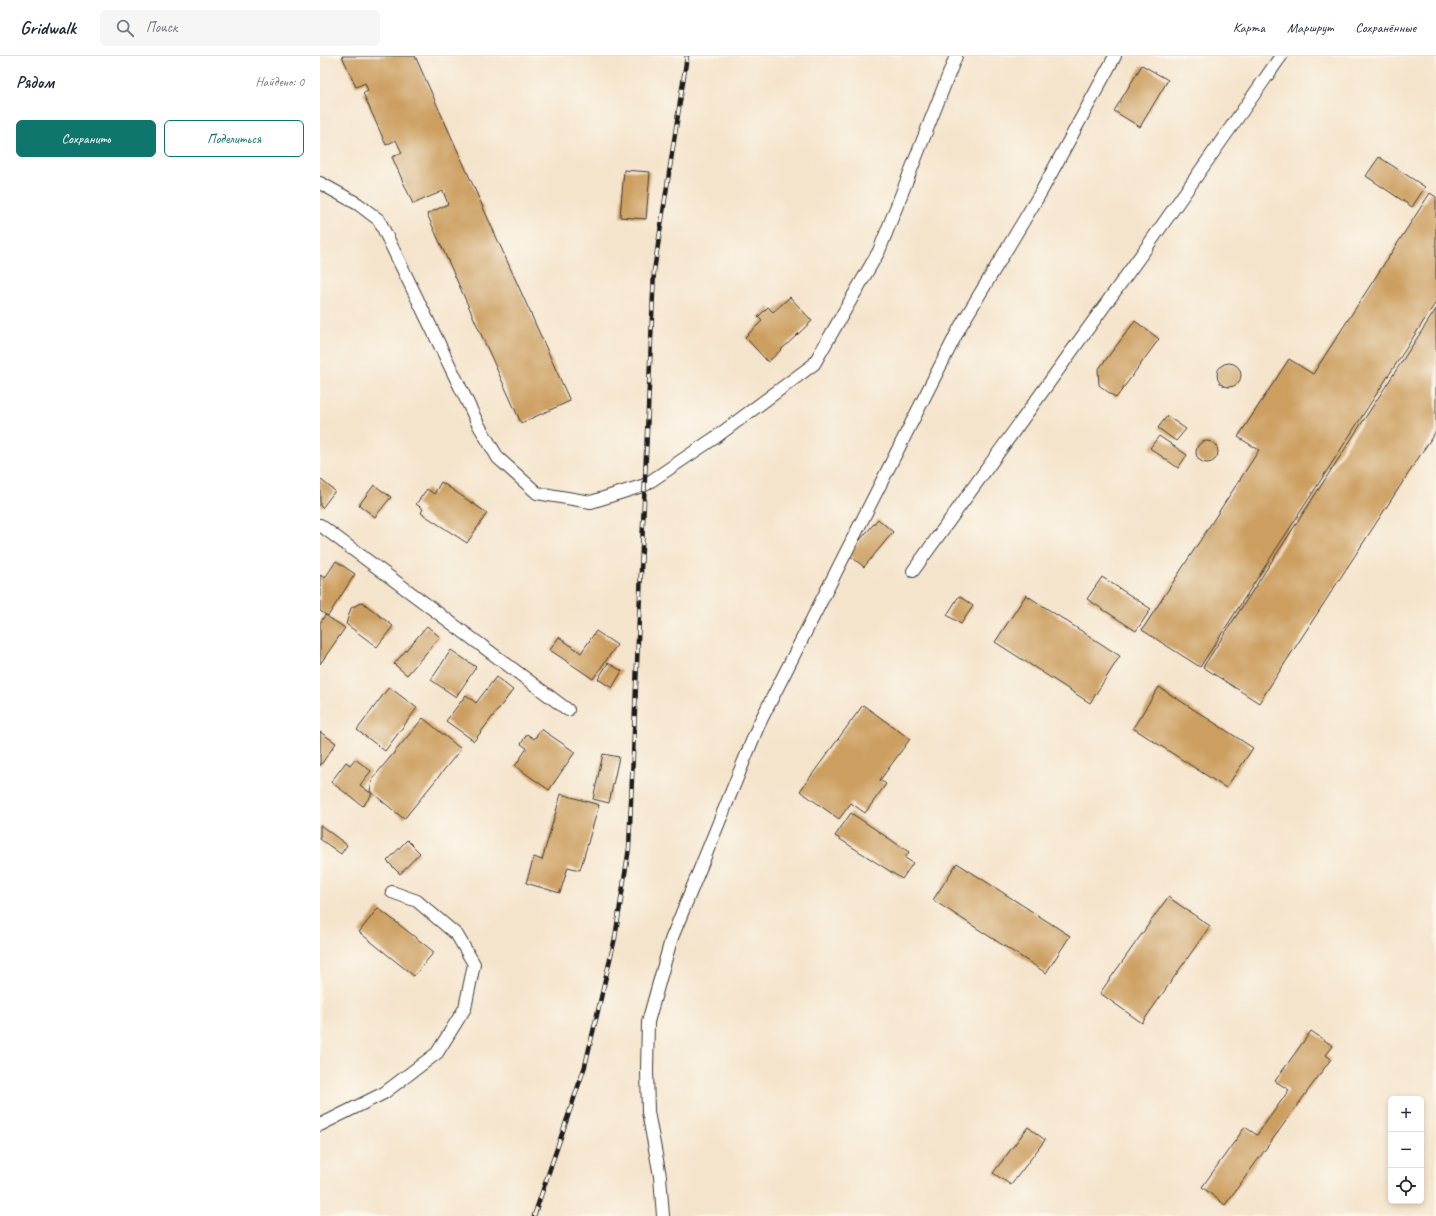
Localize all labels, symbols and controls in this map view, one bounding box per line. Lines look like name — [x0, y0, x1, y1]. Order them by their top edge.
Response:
search box — [100, 10, 380, 46]
text: Gridwalk — [20, 16, 76, 40]
icon: search — [114, 17, 136, 39]
text: Поиск — [146, 18, 177, 37]
text: Карта — [1233, 19, 1265, 36]
text: Маршрут — [1287, 19, 1333, 36]
text: Сохранённые — [1355, 19, 1416, 36]
text: Рядом — [16, 72, 54, 93]
text: Найдено: 0 — [256, 74, 304, 90]
button: Сохранить — [16, 120, 156, 157]
button: Поделиться — [164, 120, 304, 157]
map controls — [1388, 1096, 1424, 1204]
button: + — [1388, 1096, 1424, 1132]
button: − — [1388, 1132, 1424, 1168]
button: locate — [1388, 1168, 1424, 1204]

